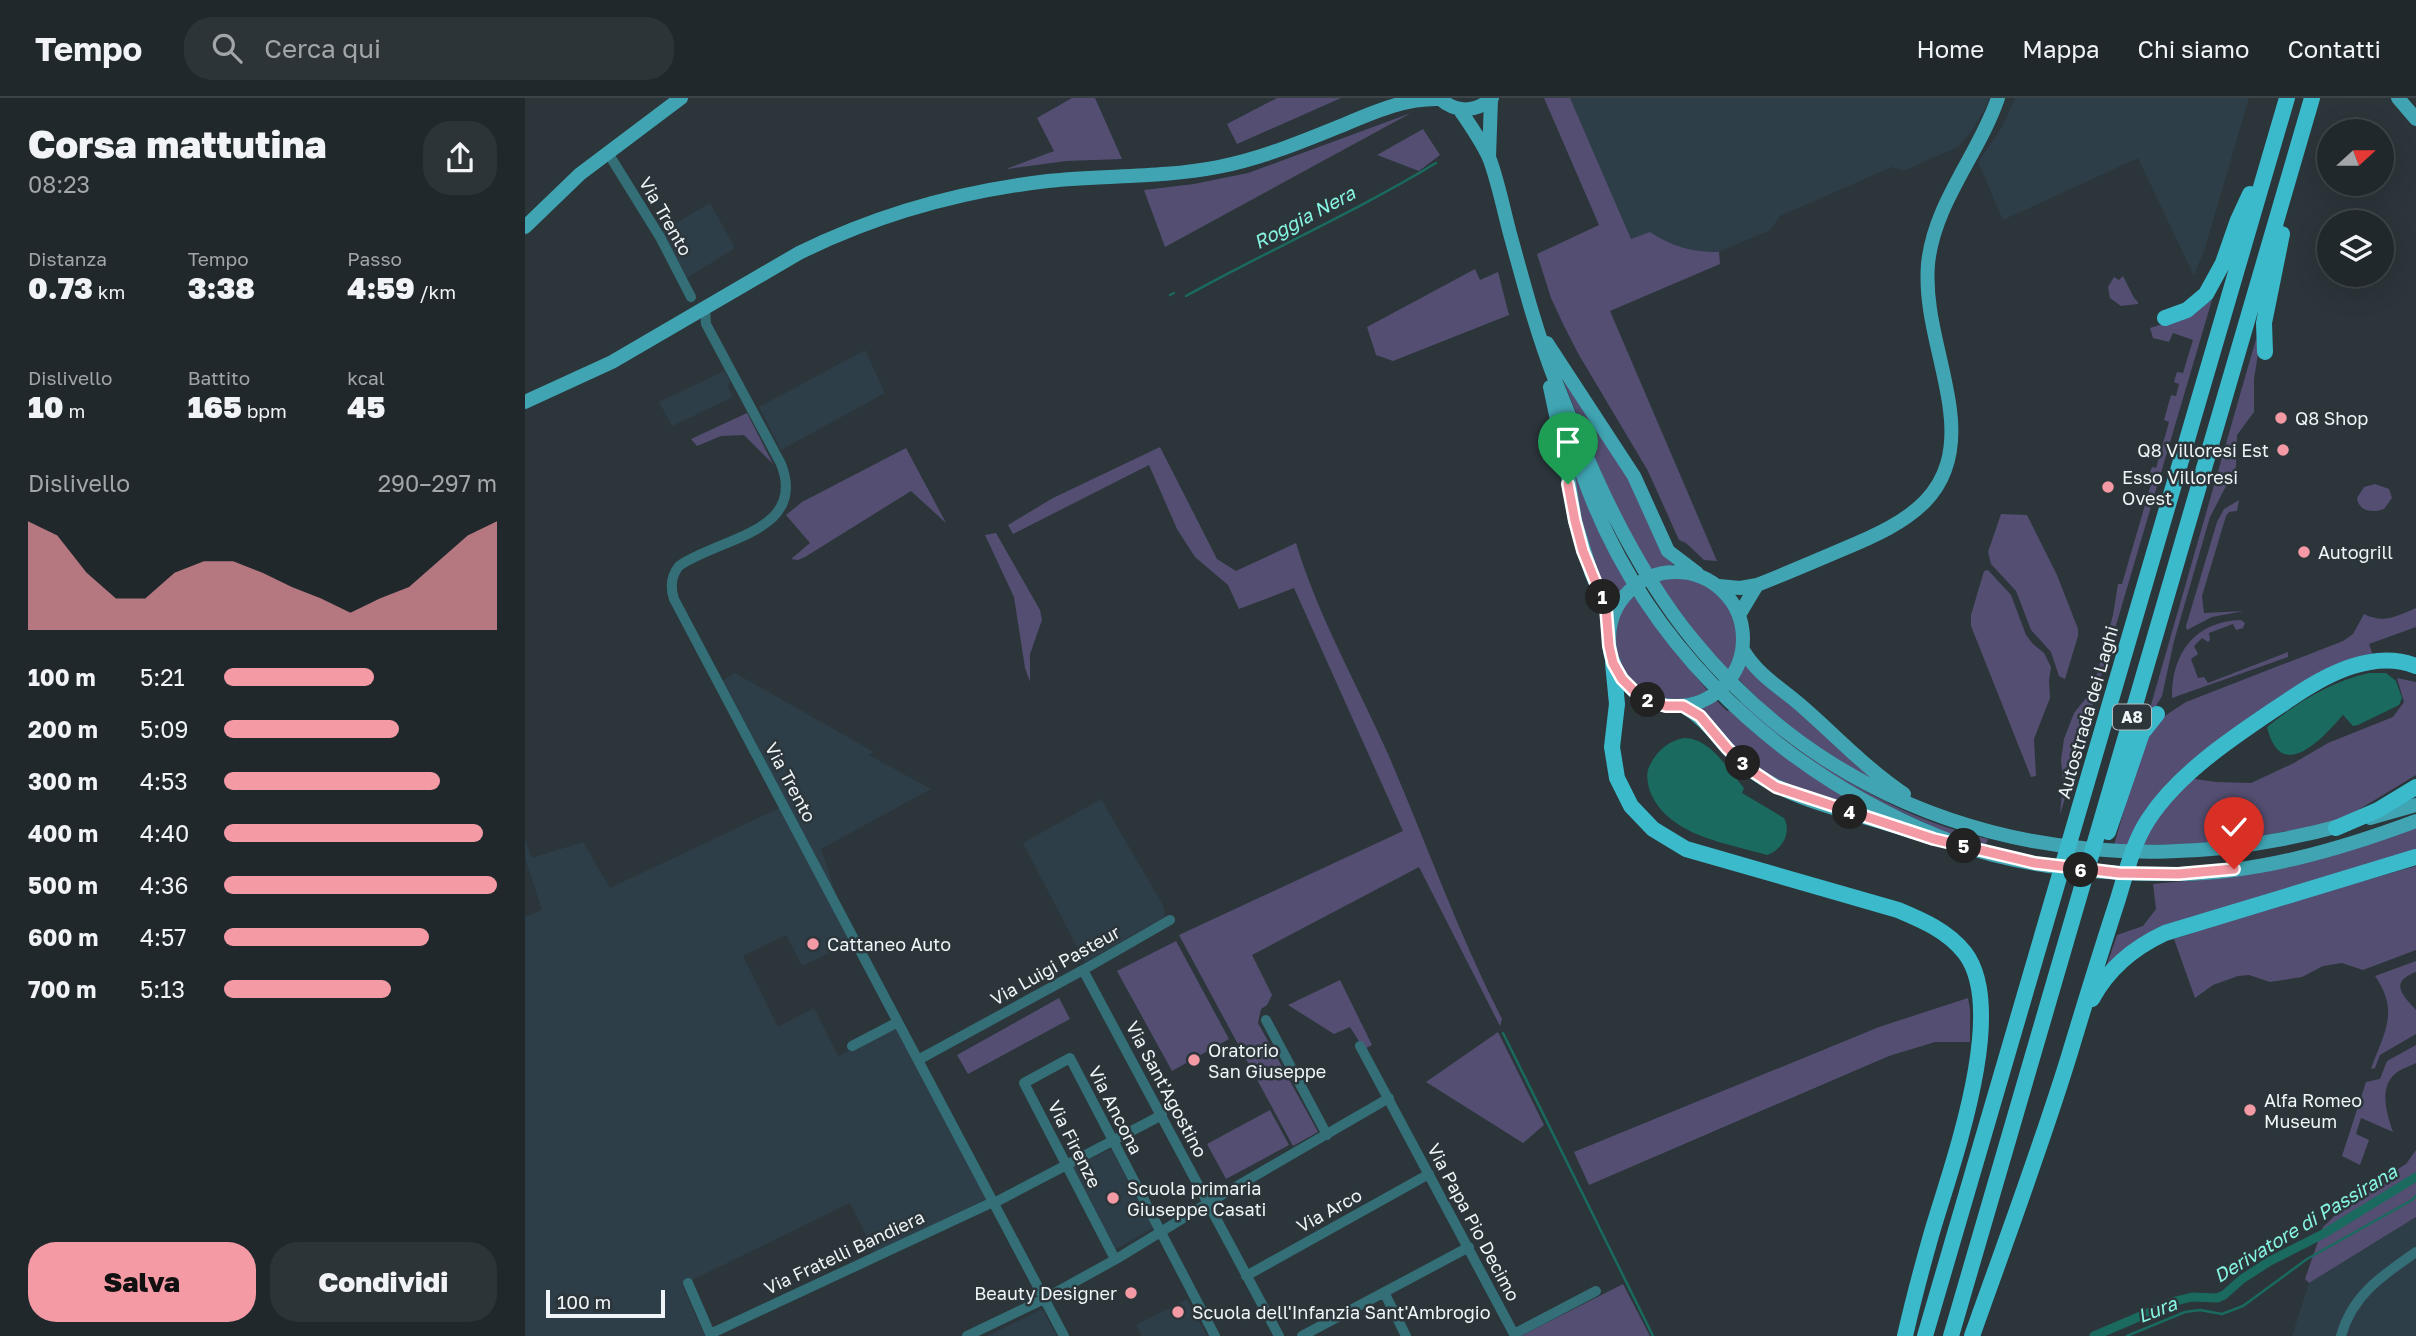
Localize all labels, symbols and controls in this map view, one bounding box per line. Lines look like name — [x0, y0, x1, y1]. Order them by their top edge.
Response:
search box — [184, 17, 674, 80]
text: Tempo — [35, 29, 142, 68]
icon: search — [208, 29, 246, 67]
text: Cerca qui — [264, 33, 381, 64]
text: Home — [1916, 34, 1984, 63]
text: Mappa — [2022, 34, 2100, 63]
text: Chi siamo — [2138, 34, 2249, 63]
text: Contatti — [2287, 34, 2381, 63]
north arrow — [2317, 119, 2394, 196]
map controls — [2317, 119, 2394, 287]
text: Corsa mattutina — [28, 121, 326, 166]
button: share — [423, 121, 497, 195]
text: 08:23 — [28, 170, 90, 198]
street label: Via Trento — [635, 173, 697, 259]
water label: Roggia Nera — [1249, 180, 1360, 253]
button: layers — [2317, 210, 2394, 287]
text: Distanza — [28, 247, 107, 270]
text: Tempo — [188, 247, 249, 270]
text: Passo — [347, 247, 402, 270]
text: 0.73 — [28, 270, 93, 306]
text: 3:38 — [188, 270, 255, 306]
text: 4:59 — [347, 270, 415, 306]
text: km — [93, 280, 125, 303]
text: /km — [415, 280, 456, 303]
text: Dislivello — [28, 366, 112, 389]
text: Battito — [188, 366, 250, 389]
text: kcal — [347, 366, 385, 389]
text: 10 — [28, 389, 64, 425]
text: 165 — [188, 389, 242, 425]
text: 45 — [347, 389, 385, 425]
text: m — [64, 399, 85, 422]
text: bpm — [242, 399, 287, 422]
place label: Q8 Shop — [2295, 407, 2368, 429]
marker: Q8 Shop — [2273, 410, 2289, 426]
pin — [1538, 412, 1598, 484]
icon: arrive — [1549, 423, 1587, 461]
place label: Q8 Villoresi Est — [2137, 439, 2269, 461]
marker: Q8 Villoresi Est — [2275, 442, 2291, 458]
place label: Esso Villoresi Ovest — [2122, 466, 2238, 509]
text: Dislivello — [28, 469, 130, 497]
text: 290–297 m — [378, 469, 497, 497]
marker: Esso Villoresi Ovest — [2100, 479, 2116, 495]
place label: Autogrill — [2318, 541, 2393, 563]
marker: Autogrill — [2296, 544, 2312, 560]
pin: 1 — [1585, 580, 1621, 614]
text: 1 — [1598, 585, 1607, 608]
street label: Autostrada dei Laghi — [2052, 623, 2122, 801]
text: 100 m — [28, 663, 96, 691]
text: 5:21 — [140, 663, 185, 691]
pin: 2 — [1631, 682, 1665, 718]
text: 2 — [1642, 688, 1653, 711]
road number: A8 — [2113, 704, 2151, 730]
text: 200 m — [28, 715, 98, 743]
text: 5:09 — [140, 715, 188, 743]
street label: Via Trento — [761, 738, 821, 826]
pin: 3 — [1725, 746, 1761, 780]
text: 3 — [1737, 751, 1748, 774]
text: 300 m — [28, 767, 98, 795]
text: 4:53 — [140, 767, 188, 795]
pin: 4 — [1833, 794, 1867, 830]
pin — [2204, 797, 2264, 869]
text: 4 — [1844, 800, 1855, 823]
icon: check — [2215, 808, 2253, 846]
text: 400 m — [28, 819, 98, 847]
text: 4:40 — [140, 819, 189, 847]
pin: 5 — [1947, 828, 1981, 864]
text: 5 — [1958, 834, 1969, 857]
pin: 6 — [2063, 852, 2099, 888]
text: 6 — [2074, 858, 2087, 881]
text: 500 m — [28, 871, 98, 899]
text: 4:36 — [140, 871, 188, 899]
street label: Via Luigi Pasteur — [987, 920, 1123, 1010]
text: 600 m — [28, 923, 98, 951]
text: 4:57 — [140, 923, 186, 951]
place label: Cattaneo Auto — [827, 933, 951, 955]
marker: Cattaneo Auto — [805, 936, 821, 952]
text: 700 m — [28, 975, 96, 1003]
text: 5:13 — [140, 975, 185, 1003]
street label: Via Sant'Agostino — [1122, 1017, 1212, 1161]
place label: Oratorio San Giuseppe — [1208, 1039, 1326, 1082]
marker: Oratorio San Giuseppe — [1186, 1052, 1202, 1068]
street label: Via Ancona — [1084, 1062, 1148, 1158]
place label: Alfa Romeo Museum — [2264, 1089, 2362, 1132]
street label: Via Firenze — [1044, 1097, 1106, 1191]
marker: Alfa Romeo Museum — [2242, 1102, 2258, 1118]
street label: Via Papa Pio Decimo — [1423, 1139, 1525, 1305]
water label: Derivatore di Passirana — [2209, 1159, 2402, 1287]
place label: Scuola primaria Giuseppe Casati — [1127, 1177, 1266, 1220]
street label: Via Arco — [1293, 1183, 1365, 1237]
marker: Scuola primaria Giuseppe Casati — [1105, 1190, 1121, 1206]
street label: Via Fratelli Bandiera — [760, 1205, 928, 1299]
button: Salva — [28, 1242, 256, 1322]
button: Condividi — [270, 1242, 497, 1322]
place label: Beauty Designer — [974, 1282, 1117, 1304]
marker: Beauty Designer — [1123, 1285, 1139, 1301]
scale bar — [546, 1287, 665, 1319]
text: 100 m — [557, 1290, 611, 1313]
water label: Lura — [2134, 1291, 2181, 1327]
place label: Scuola dell'Infanzia Sant'Ambrogio — [1192, 1301, 1490, 1323]
marker: Scuola dell'Infanzia Sant'Ambrogio — [1170, 1304, 1186, 1320]

